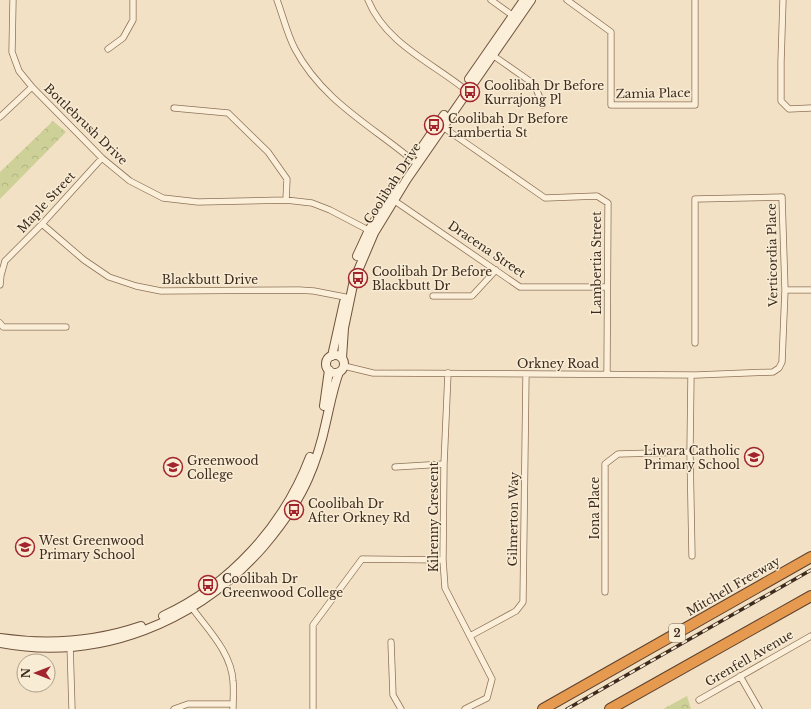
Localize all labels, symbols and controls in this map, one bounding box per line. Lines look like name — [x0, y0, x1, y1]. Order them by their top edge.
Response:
place label: Coolibah Dr Before Kurrajong Pl — [484, 78, 604, 107]
street label: Bottlebrush Drive — [41, 80, 131, 168]
bus stop icon: Coolibah Dr Before Kurrajong Pl — [459, 81, 481, 103]
street label: Zamia Place — [615, 85, 691, 101]
place label: Coolibah Dr Before Lambertia St — [448, 111, 568, 140]
bus stop icon: Coolibah Dr Before Lambertia St — [423, 114, 445, 136]
street label: Coolibah Drive — [360, 139, 424, 226]
street label: Maple Street — [14, 168, 78, 236]
street label: Verticordia Place — [764, 203, 780, 308]
street label: Lambertia Street — [589, 211, 604, 315]
street label: Dracena Street — [445, 217, 529, 281]
place label: Coolibah Dr Before Blackbutt Dr — [372, 264, 492, 293]
bus stop icon: Coolibah Dr Before Blackbutt Dr — [347, 267, 369, 289]
street label: Blackbutt Drive — [162, 272, 258, 287]
street label: Orkney Road — [517, 356, 599, 371]
place label: Liwara Catholic Primary School — [643, 443, 741, 472]
school or university icon: Liwara Catholic Primary School — [743, 446, 765, 468]
place label: Greenwood College — [187, 453, 259, 482]
school or university icon: Greenwood College — [162, 456, 184, 478]
street label: Kilrenny Crescent — [426, 461, 441, 572]
street label: Gilmerton Way — [505, 471, 521, 566]
street label: Iona Place — [587, 476, 602, 539]
place label: Coolibah Dr After Orkney Rd — [307, 496, 410, 525]
bus stop icon: Coolibah Dr After Orkney Rd — [283, 499, 305, 521]
place label: West Greenwood Primary School — [38, 533, 144, 562]
school or university icon: West Greenwood Primary School — [14, 536, 36, 558]
street label: Mitchell Freeway — [683, 553, 783, 619]
place label: Coolibah Dr Greenwood College — [222, 571, 343, 600]
bus stop icon: Coolibah Dr Greenwood College — [197, 574, 219, 596]
road number: 2 — [669, 624, 685, 642]
street label: Grenfell Avenue — [702, 627, 796, 689]
north arrow — [16, 653, 56, 693]
text: N — [19, 667, 33, 678]

